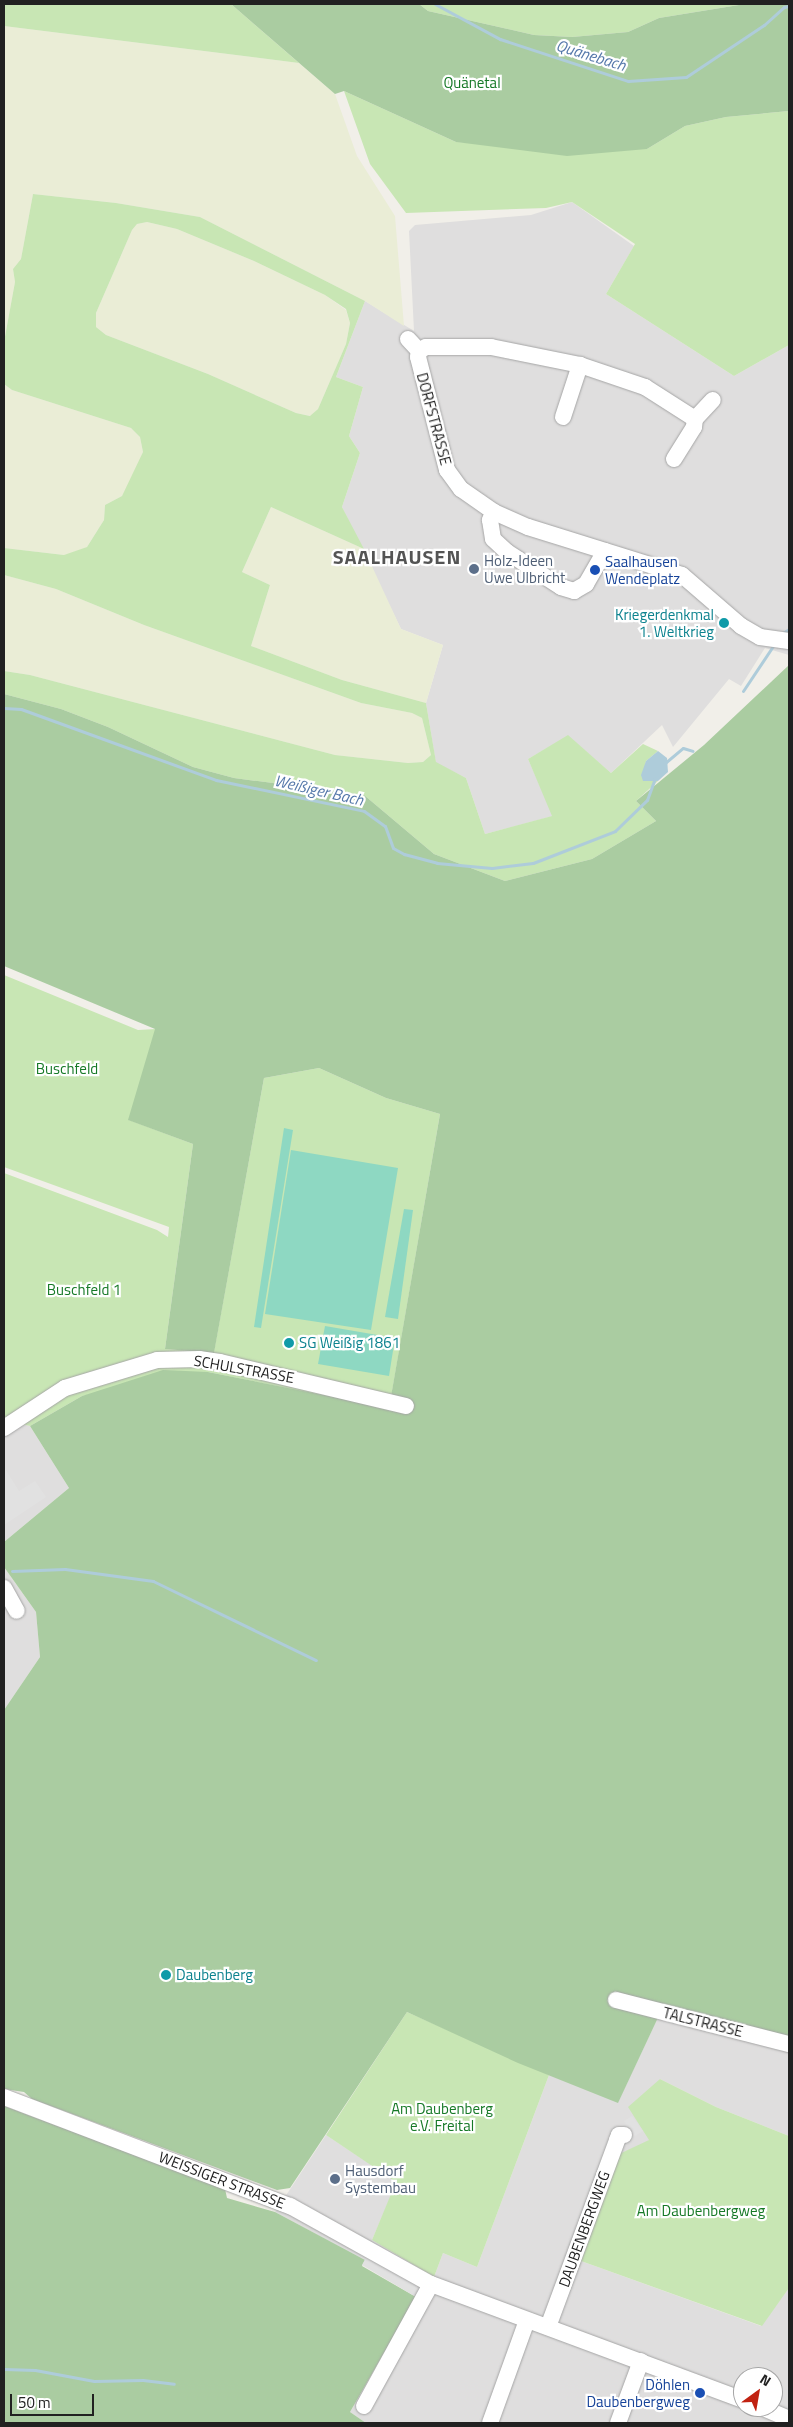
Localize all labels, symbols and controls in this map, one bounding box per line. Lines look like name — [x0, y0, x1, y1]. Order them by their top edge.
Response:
water label: Quänebach — [554, 35, 628, 75]
park label: Quänetal — [443, 74, 501, 92]
street label: DORFSTRASSE — [413, 371, 455, 467]
district label: SAALHAUSEN — [331, 544, 463, 568]
place label: Holz-Ideen Uwe Ulbricht — [484, 551, 565, 586]
place label: Saalhausen Wendeplatz — [605, 552, 680, 587]
marker: Holz-Ideen Uwe Ulbricht — [468, 563, 480, 575]
marker: Saalhausen Wendeplatz — [589, 564, 601, 576]
place label: Kriegerdenkmal 1. Weltkrieg — [615, 605, 714, 640]
marker: Kriegerdenkmal 1. Weltkrieg — [718, 617, 730, 629]
water label: Weißiger Bach — [273, 770, 365, 810]
park label: Buschfeld — [36, 1060, 98, 1078]
park label: Buschfeld 1 — [47, 1281, 121, 1299]
place label: SG Weißig 1861 — [299, 1334, 400, 1352]
marker: SG Weißig 1861 — [283, 1337, 295, 1349]
street label: SCHULSTRASSE — [192, 1351, 296, 1387]
place label: Daubenberg — [176, 1966, 253, 1984]
marker: Daubenberg — [160, 1969, 172, 1981]
street label: TALSTRASSE — [661, 2003, 745, 2041]
park label: Am Daubenberg e.V. Freital — [391, 2099, 493, 2134]
street label: WEISSIGER STRASSE — [156, 2148, 288, 2212]
place label: Hausdorf Systembau — [345, 2161, 416, 2196]
street label: DAUBENBERGWEG — [555, 2168, 613, 2290]
marker: Hausdorf Systembau — [329, 2173, 341, 2185]
park label: Am Daubenbergweg — [637, 2202, 765, 2220]
north arrow — [733, 2367, 783, 2417]
text: N — [756, 2368, 775, 2391]
place label: Döhlen Daubenbergweg — [586, 2375, 690, 2410]
scale bar — [12, 2384, 96, 2416]
marker: Döhlen Daubenbergweg — [694, 2387, 706, 2399]
text: 50 m — [18, 2391, 51, 2414]

